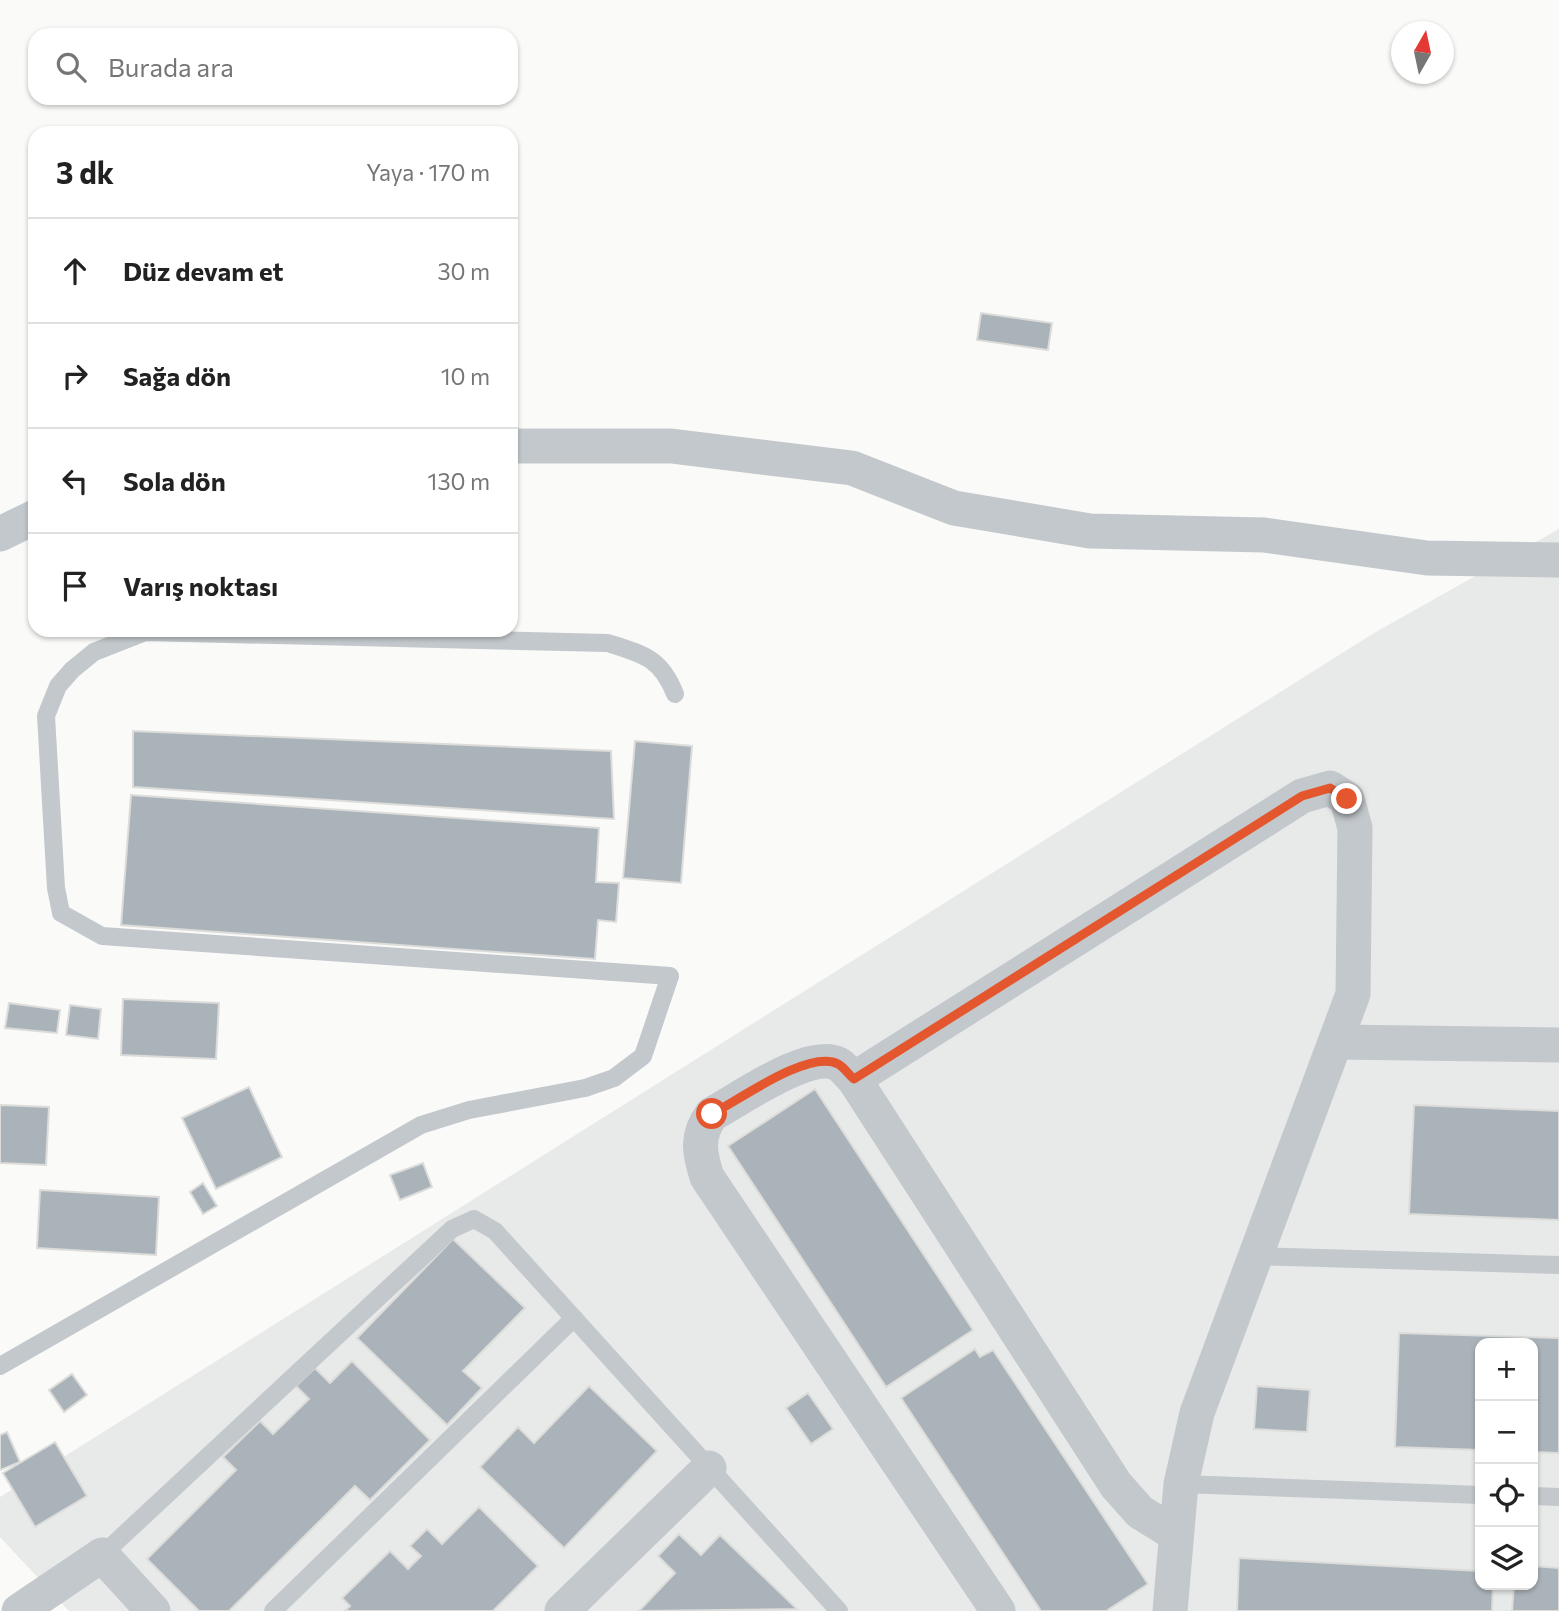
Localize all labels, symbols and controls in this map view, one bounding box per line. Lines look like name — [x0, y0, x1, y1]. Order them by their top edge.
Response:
north arrow — [1391, 21, 1454, 84]
search box — [28, 28, 518, 105]
icon: search — [52, 48, 90, 86]
text: Burada ara — [108, 51, 234, 82]
text: 3 dk — [56, 153, 114, 190]
text: Yaya · 170 m — [366, 158, 490, 186]
icon: ahead — [56, 252, 94, 290]
text: Düz devam et — [123, 255, 284, 286]
text: 30 m — [437, 257, 490, 285]
icon: right — [56, 357, 94, 395]
text: Sağa dön — [123, 360, 231, 391]
text: 10 m — [441, 362, 490, 390]
icon: left — [56, 462, 94, 500]
text: Sola dön — [123, 465, 226, 496]
text: 130 m — [428, 467, 490, 495]
icon: arrive — [56, 567, 94, 605]
text: Varış noktası — [123, 570, 278, 601]
route end — [1331, 783, 1362, 814]
route start — [696, 1098, 727, 1129]
map controls — [1475, 1338, 1538, 1590]
button: + — [1475, 1338, 1538, 1401]
button: − — [1475, 1401, 1538, 1464]
button: locate — [1475, 1464, 1538, 1527]
button: layers — [1475, 1527, 1538, 1590]

